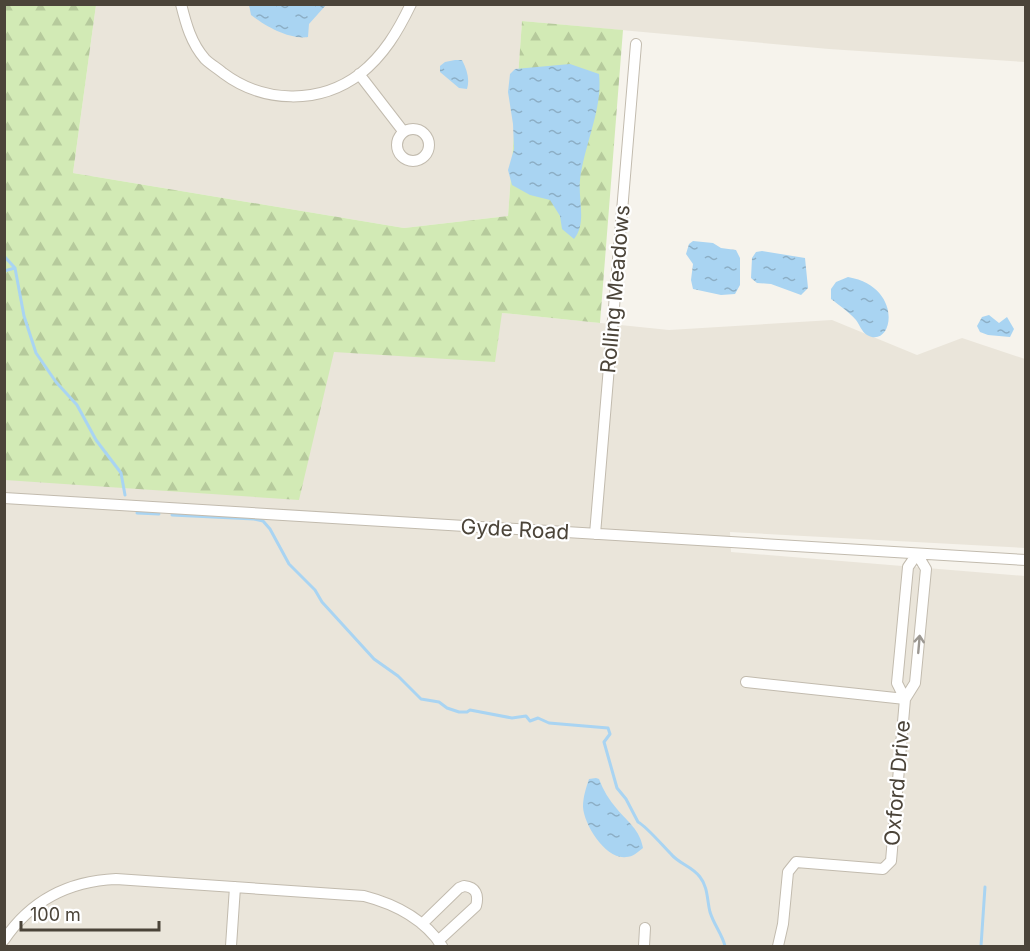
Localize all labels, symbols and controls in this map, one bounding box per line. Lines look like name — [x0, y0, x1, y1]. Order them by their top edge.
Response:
street label: Rolling Meadows — [595, 204, 635, 374]
street label: Gyde Road — [460, 514, 570, 544]
one-way arrow — [914, 635, 925, 655]
street label: Oxford Drive — [879, 719, 915, 847]
scale bar — [21, 894, 159, 932]
text: 100 m — [30, 904, 81, 925]

